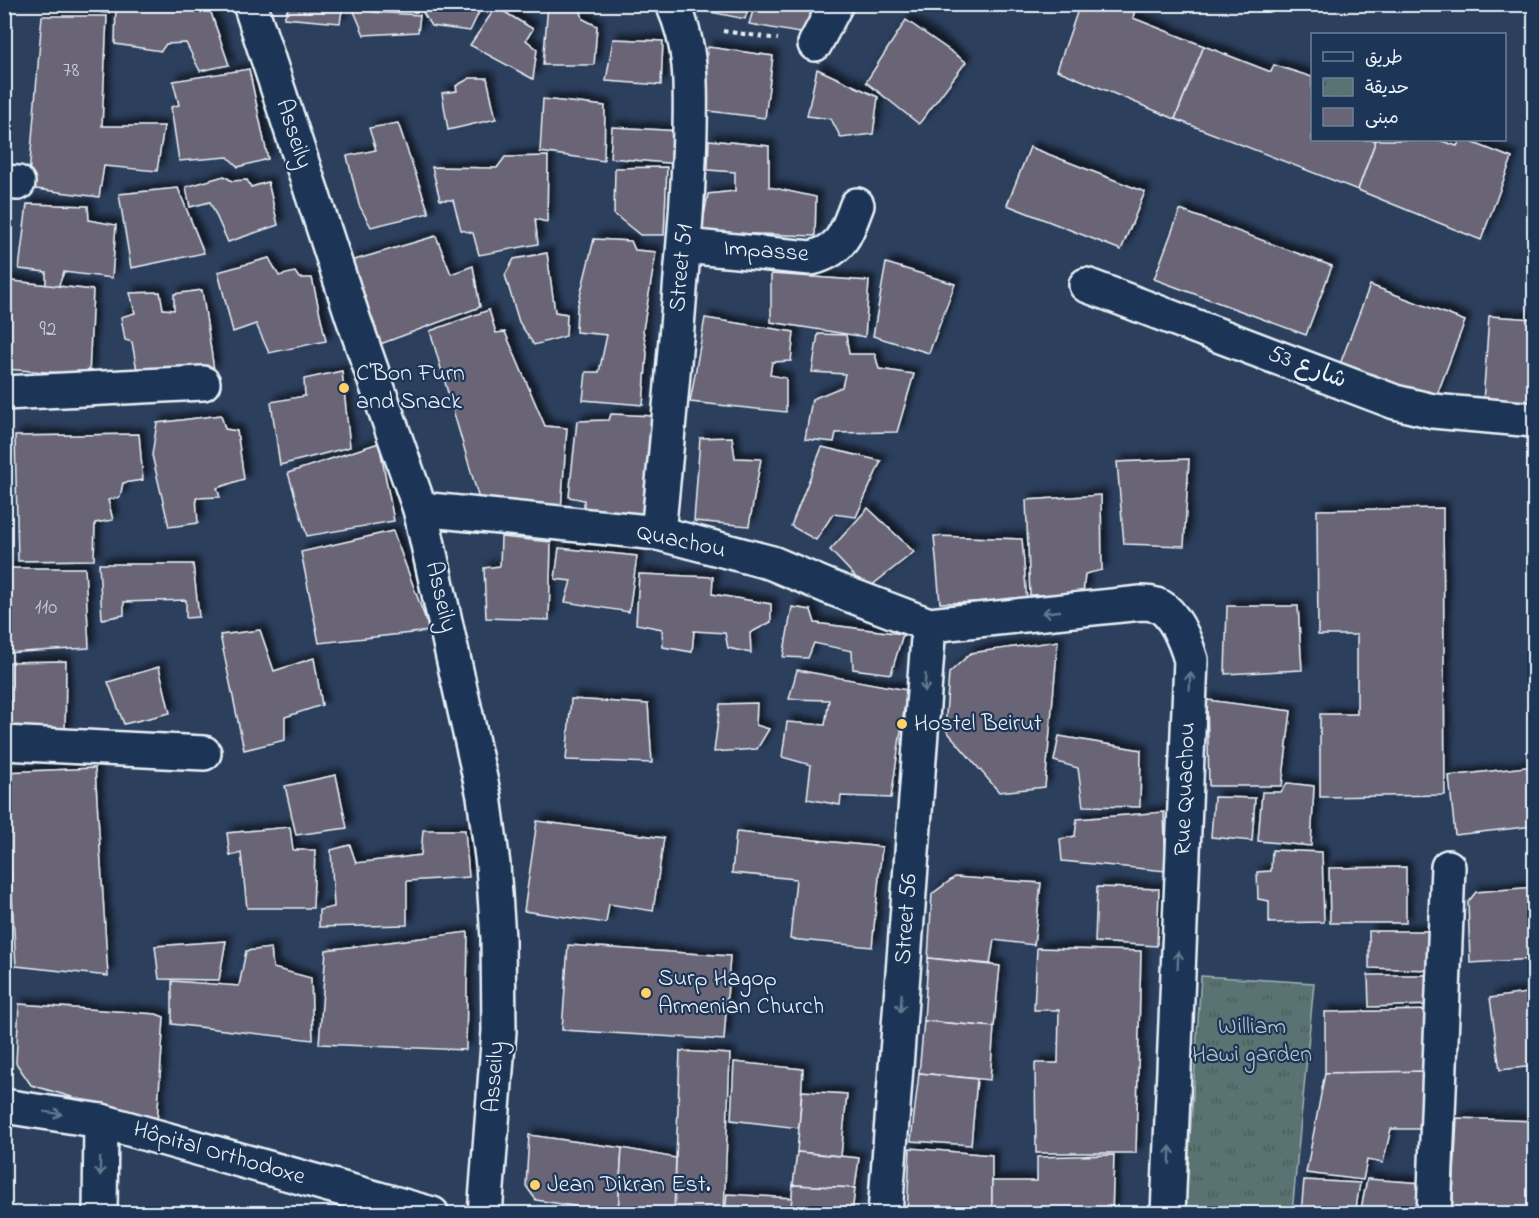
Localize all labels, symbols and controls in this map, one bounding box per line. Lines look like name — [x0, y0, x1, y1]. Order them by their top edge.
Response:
legend — [1311, 33, 1506, 141]
text: طريق — [1365, 46, 1403, 72]
house number: 78 — [63, 56, 79, 86]
text: حديقة — [1365, 76, 1409, 102]
street label: Asseily — [264, 95, 321, 174]
text: مبنى — [1365, 106, 1399, 132]
street label: Street 51 — [661, 222, 703, 313]
street label: Impasse — [722, 232, 810, 272]
house number: 92 — [40, 315, 56, 345]
street label: شارع 53 — [1263, 337, 1351, 399]
place label: C'Bon Furn and Snack — [356, 357, 465, 420]
marker: C'Bon Furn and Snack — [337, 381, 351, 395]
street label: Quachou — [633, 516, 729, 568]
street label: Asseily — [414, 558, 465, 636]
house number: 110 — [35, 593, 57, 623]
one-way arrow — [1041, 607, 1061, 618]
one-way arrow — [1185, 672, 1196, 692]
one-way arrow — [919, 673, 930, 693]
place label: Hostel Beirut — [914, 707, 1042, 742]
marker: Hostel Beirut — [895, 717, 909, 731]
street label: Rue Quachou — [1166, 721, 1206, 857]
street label: Street 56 — [886, 872, 928, 966]
one-way arrow — [1173, 951, 1184, 971]
place label: Surp Hagop Armenian Church — [658, 962, 824, 1025]
marker: Surp Hagop Armenian Church — [639, 986, 653, 1000]
one-way arrow — [895, 993, 906, 1013]
park label: William Hawi garden — [1192, 1010, 1312, 1073]
street label: Asseily — [475, 1040, 516, 1114]
one-way arrow — [42, 1108, 62, 1119]
street label: Hôpital Orthodoxe — [129, 1113, 309, 1195]
one-way arrow — [1164, 1146, 1176, 1166]
one-way arrow — [94, 1157, 106, 1177]
place label: Jean Dikran Est. — [547, 1168, 711, 1203]
marker: Jean Dikran Est. — [528, 1178, 542, 1192]

